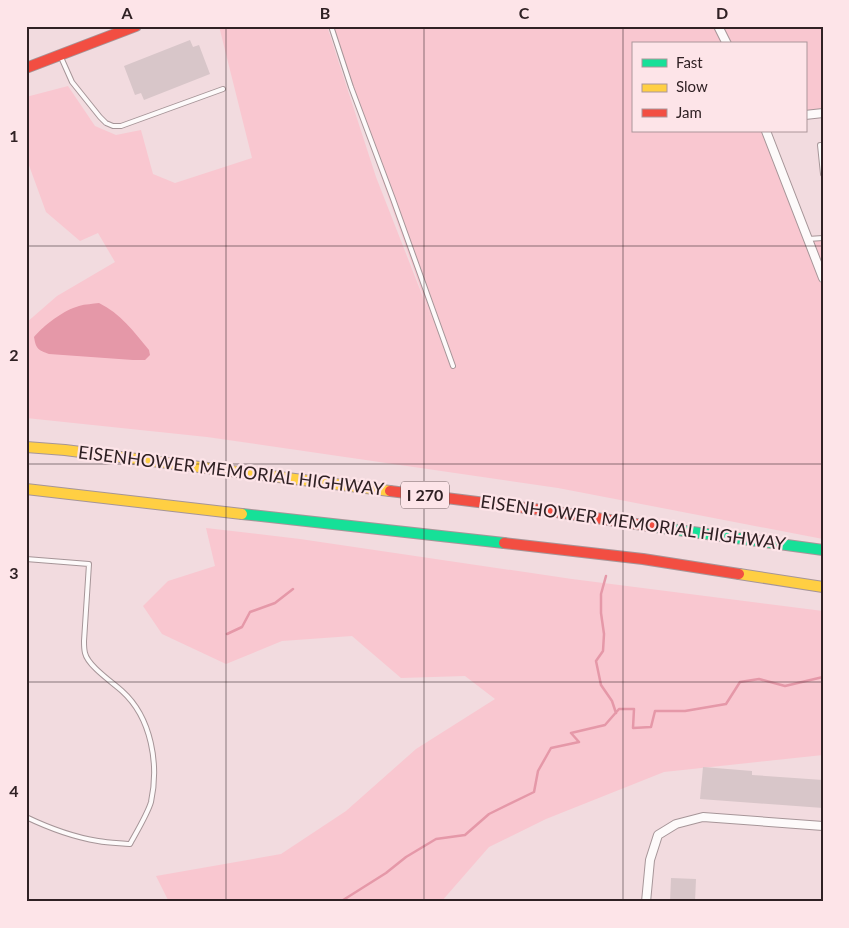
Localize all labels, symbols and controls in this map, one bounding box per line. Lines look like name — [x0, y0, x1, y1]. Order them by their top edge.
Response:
text: A — [120, 3, 133, 22]
text: B — [320, 3, 330, 22]
text: C — [519, 3, 530, 22]
text: D — [716, 3, 728, 22]
legend — [632, 42, 806, 132]
text: Fast — [676, 53, 703, 71]
text: Slow — [676, 77, 708, 95]
text: Jam — [676, 103, 702, 121]
text: 1 — [9, 126, 19, 145]
text: 2 — [9, 345, 19, 364]
street label: EISENHOWER MEMORIAL HIGHWAY — [77, 440, 386, 500]
road number: I 270 — [401, 482, 449, 508]
street label: EISENHOWER MEMORIAL HIGHWAY — [479, 490, 788, 554]
text: 3 — [9, 563, 19, 582]
text: 4 — [9, 781, 19, 800]

